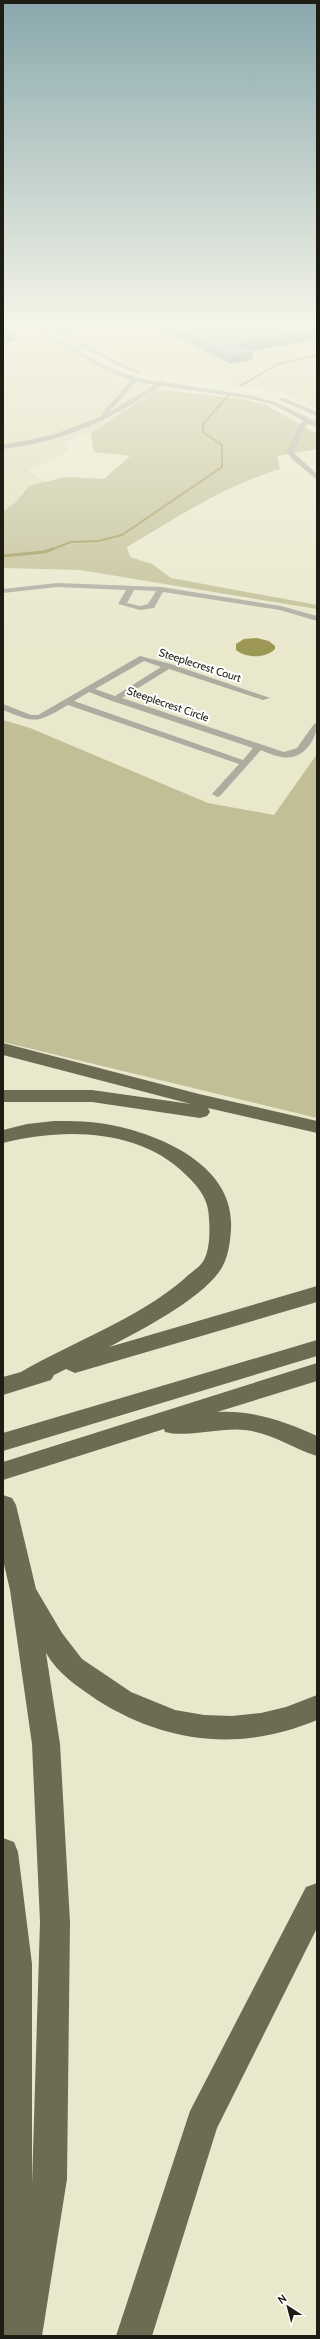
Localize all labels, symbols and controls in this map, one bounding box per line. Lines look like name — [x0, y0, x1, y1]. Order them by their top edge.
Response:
street label: Steeplecrest Court — [157, 645, 243, 685]
street label: Steeplecrest Circle — [125, 683, 211, 725]
north arrow — [268, 2287, 308, 2327]
text: N — [275, 2291, 289, 2307]

